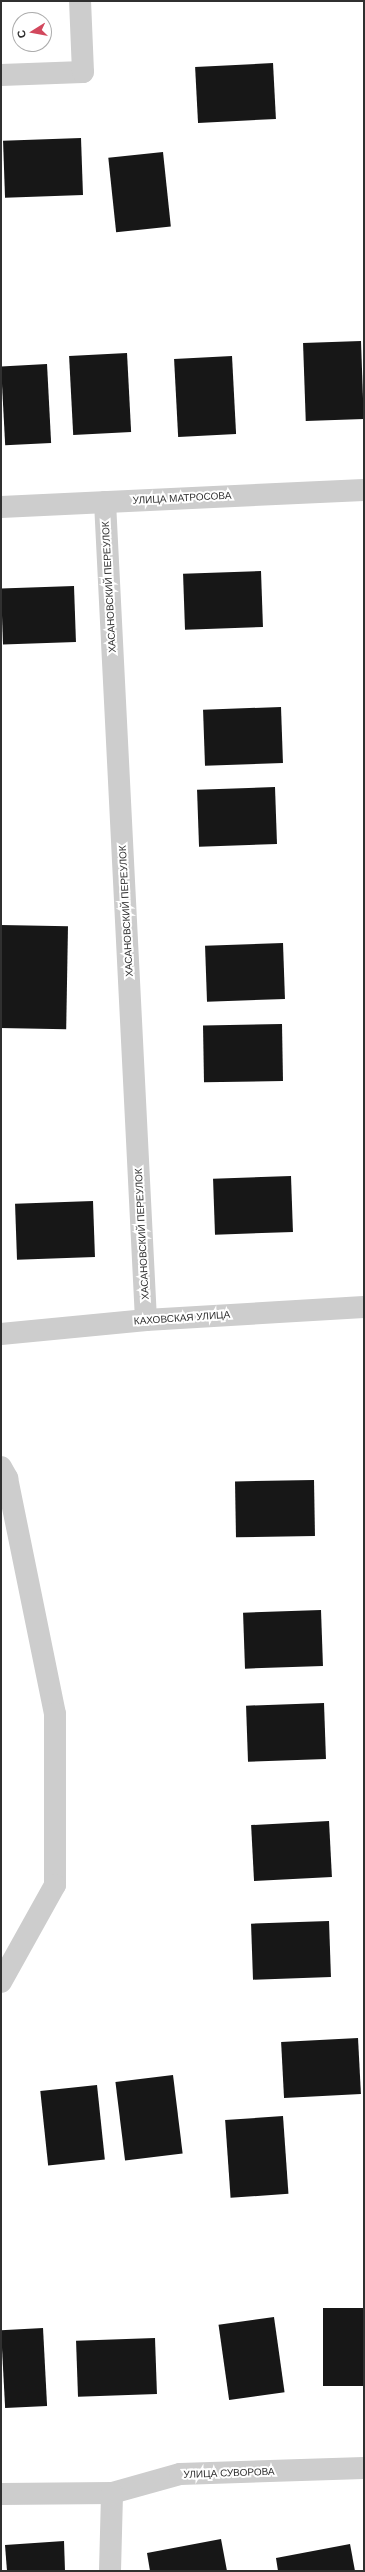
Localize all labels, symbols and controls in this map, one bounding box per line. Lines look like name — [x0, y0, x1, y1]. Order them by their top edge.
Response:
north arrow — [12, 12, 52, 52]
text: С — [15, 29, 28, 39]
street label: УЛИЦА МАТРОСОВА — [132, 489, 232, 507]
street label: ХАСАНОВСКИЙ ПЕРЕУЛОК — [100, 521, 118, 653]
street label: ХАСАНОВСКИЙ ПЕРЕУЛОК — [117, 845, 135, 977]
street label: ХАСАНОВСКИЙ ПЕРЕУЛОК — [133, 1168, 151, 1300]
street label: КАХОВСКАЯ УЛИЦА — [133, 1309, 231, 1327]
street label: УЛИЦА СУВОРОВА — [183, 2465, 275, 2481]

